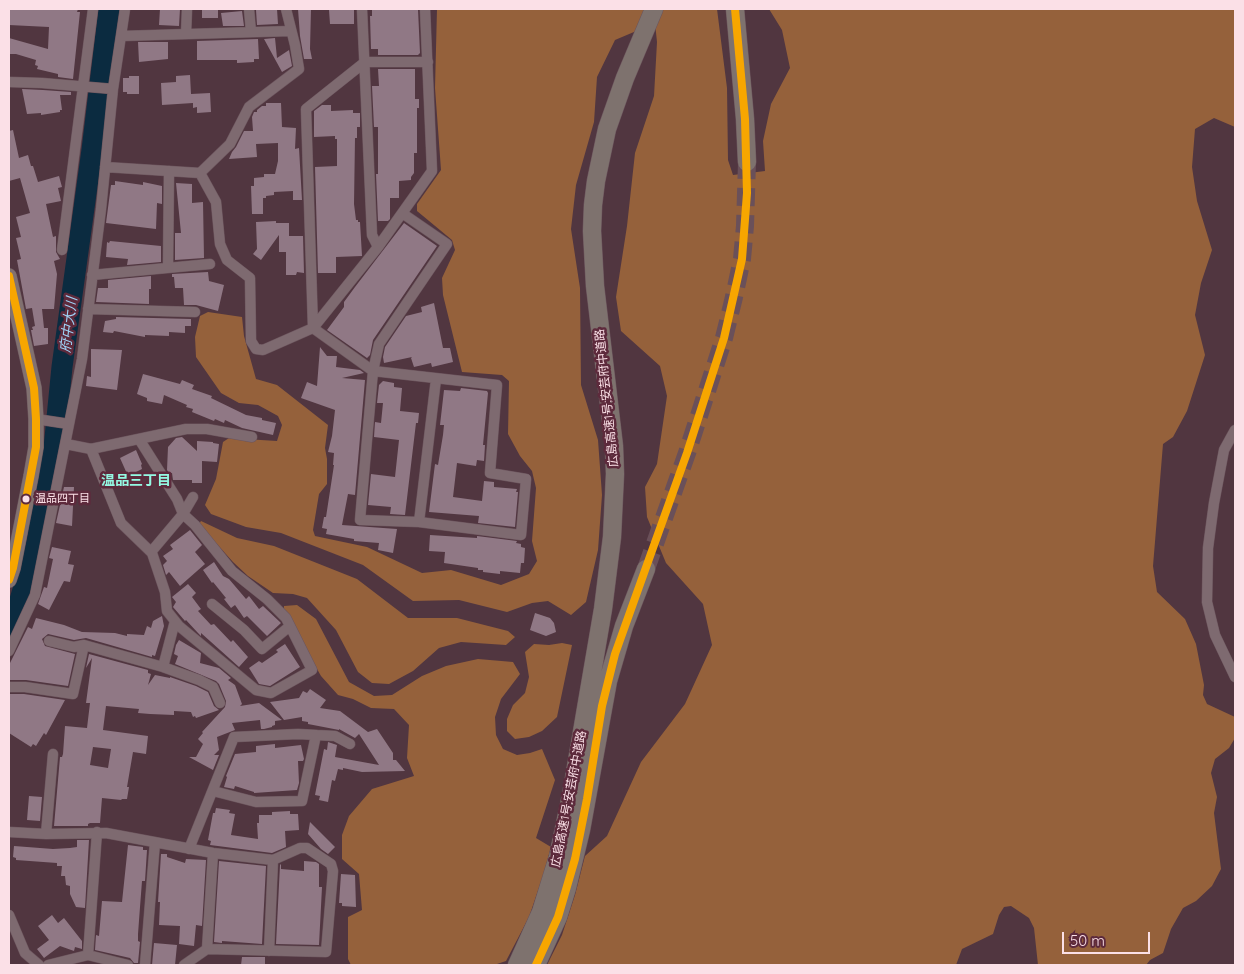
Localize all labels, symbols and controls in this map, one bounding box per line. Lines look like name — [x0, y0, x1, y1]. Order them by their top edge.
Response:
water label: 府中大川 — [57, 296, 81, 354]
street label: 広島高速1号;安芸府中道路 — [593, 328, 621, 468]
district label: 温品三丁目 — [101, 473, 171, 489]
place label: 温品四丁目 — [35, 492, 90, 506]
marker: 温品四丁目 — [21, 494, 31, 504]
street label: 広島高速1号;安芸府中道路 — [549, 729, 589, 869]
scale bar — [1064, 922, 1152, 954]
text: 50 m — [1070, 931, 1105, 950]

